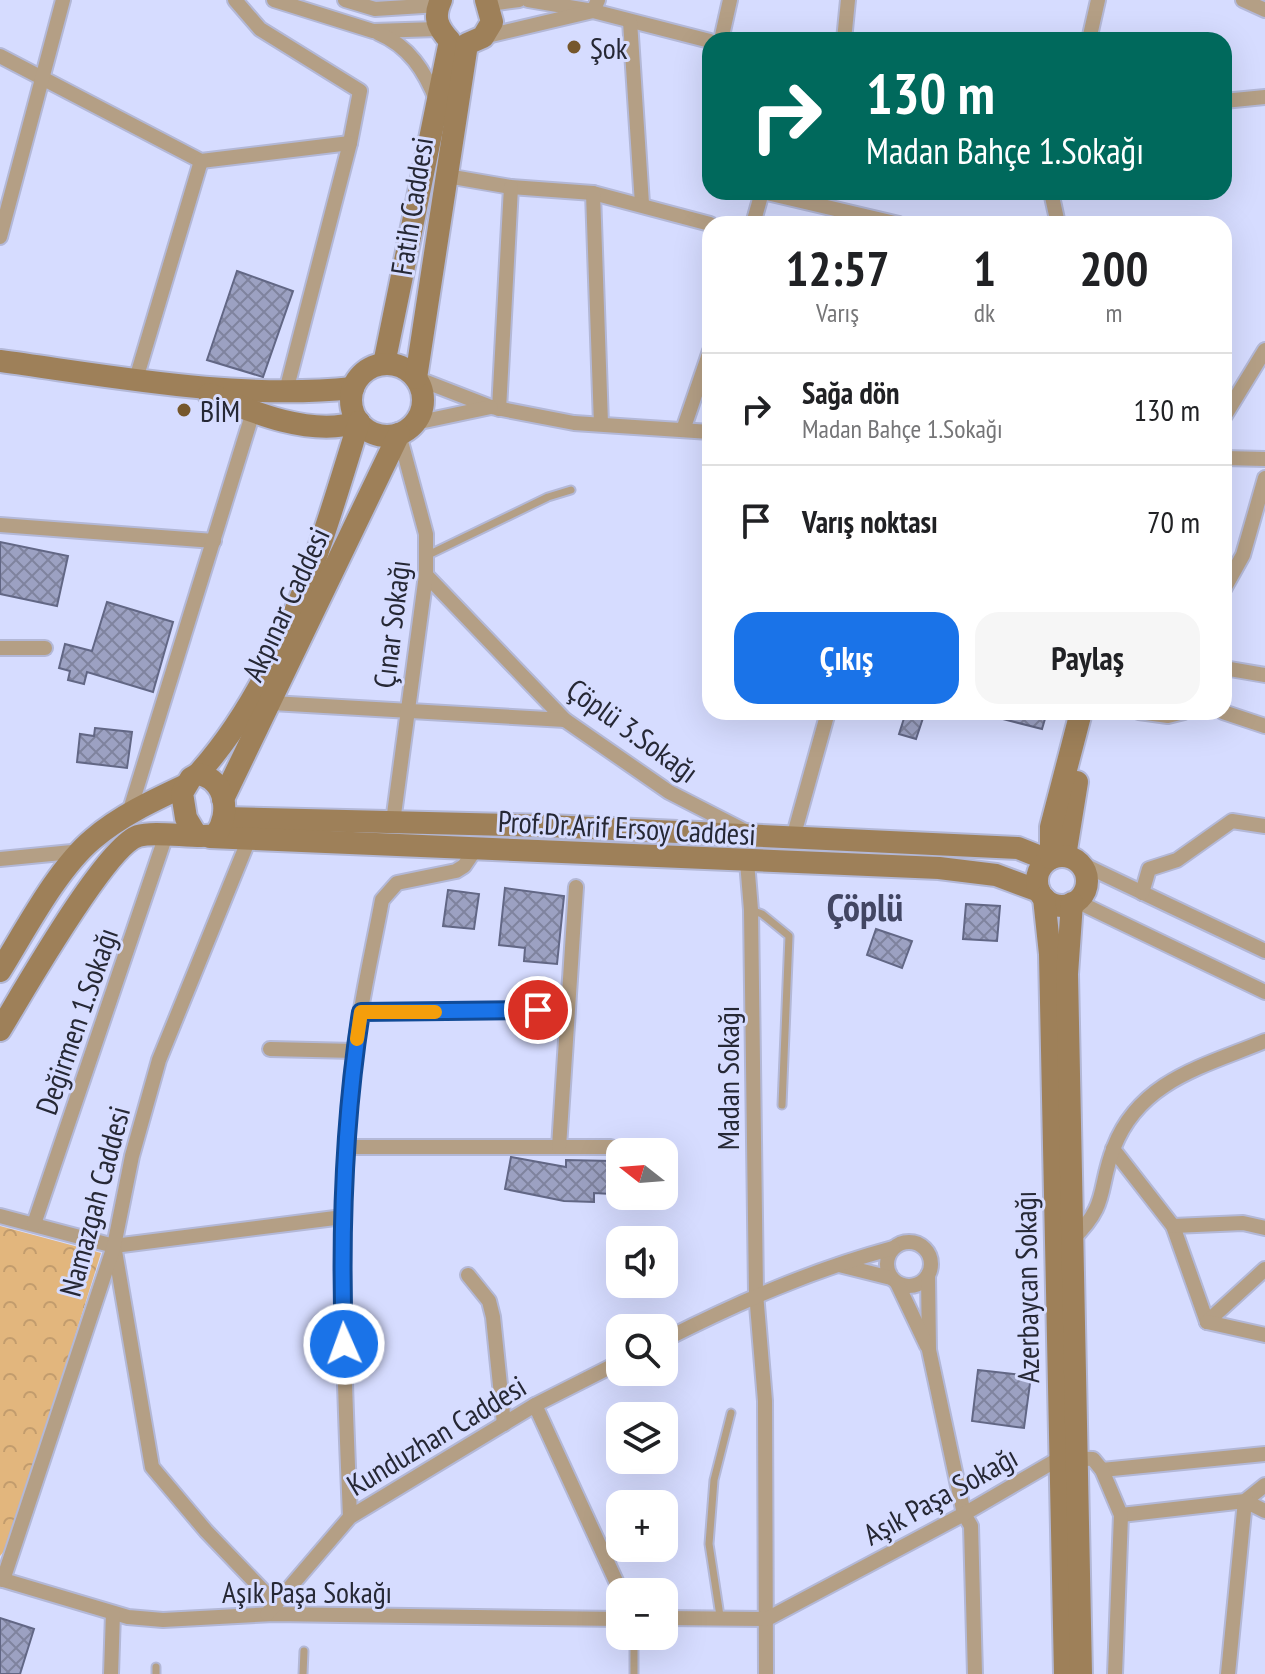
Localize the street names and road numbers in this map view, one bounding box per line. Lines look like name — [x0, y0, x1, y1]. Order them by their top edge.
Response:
street label: Fatih Caddesi — [381, 134, 441, 278]
street label: Akpınar Caddesi — [232, 521, 338, 687]
street label: Çınar Sokağı — [364, 558, 418, 690]
street label: Çöplü 3.Sokağı — [560, 669, 706, 791]
street label: Prof.Dr.Arif Ersoy Caddesi — [497, 801, 757, 853]
street label: Değirmen 1.Sokağı — [26, 923, 126, 1119]
street label: Madan Sokağı — [708, 1006, 747, 1150]
street label: Namazgah Caddesi — [50, 1102, 138, 1300]
street label: Azerbaycan Sokağı — [1005, 1191, 1047, 1383]
street label: Kunduzhan Caddesi — [339, 1366, 533, 1504]
street label: Aşık Paşa Sokağı — [856, 1437, 1024, 1553]
street label: Aşık Paşa Sokağı — [222, 1572, 392, 1611]

